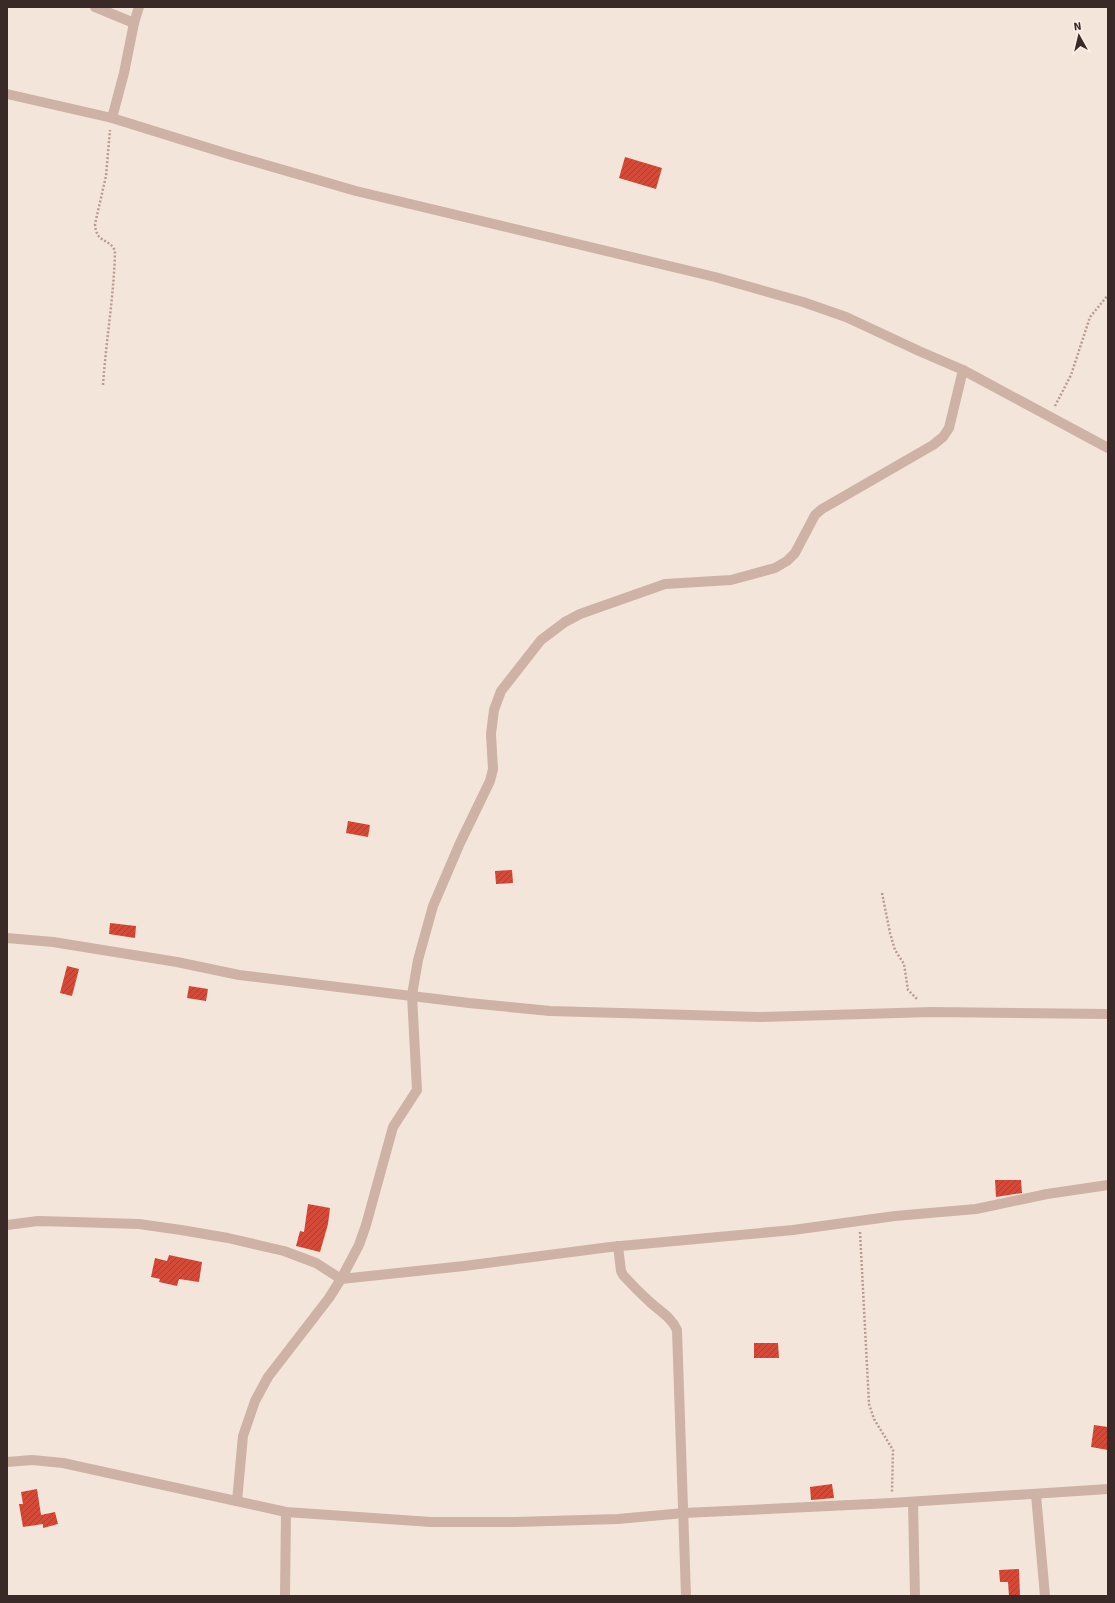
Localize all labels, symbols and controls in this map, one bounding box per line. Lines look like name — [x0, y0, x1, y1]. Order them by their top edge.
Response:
north arrow — [1059, 16, 1099, 56]
text: N — [1073, 20, 1082, 34]

